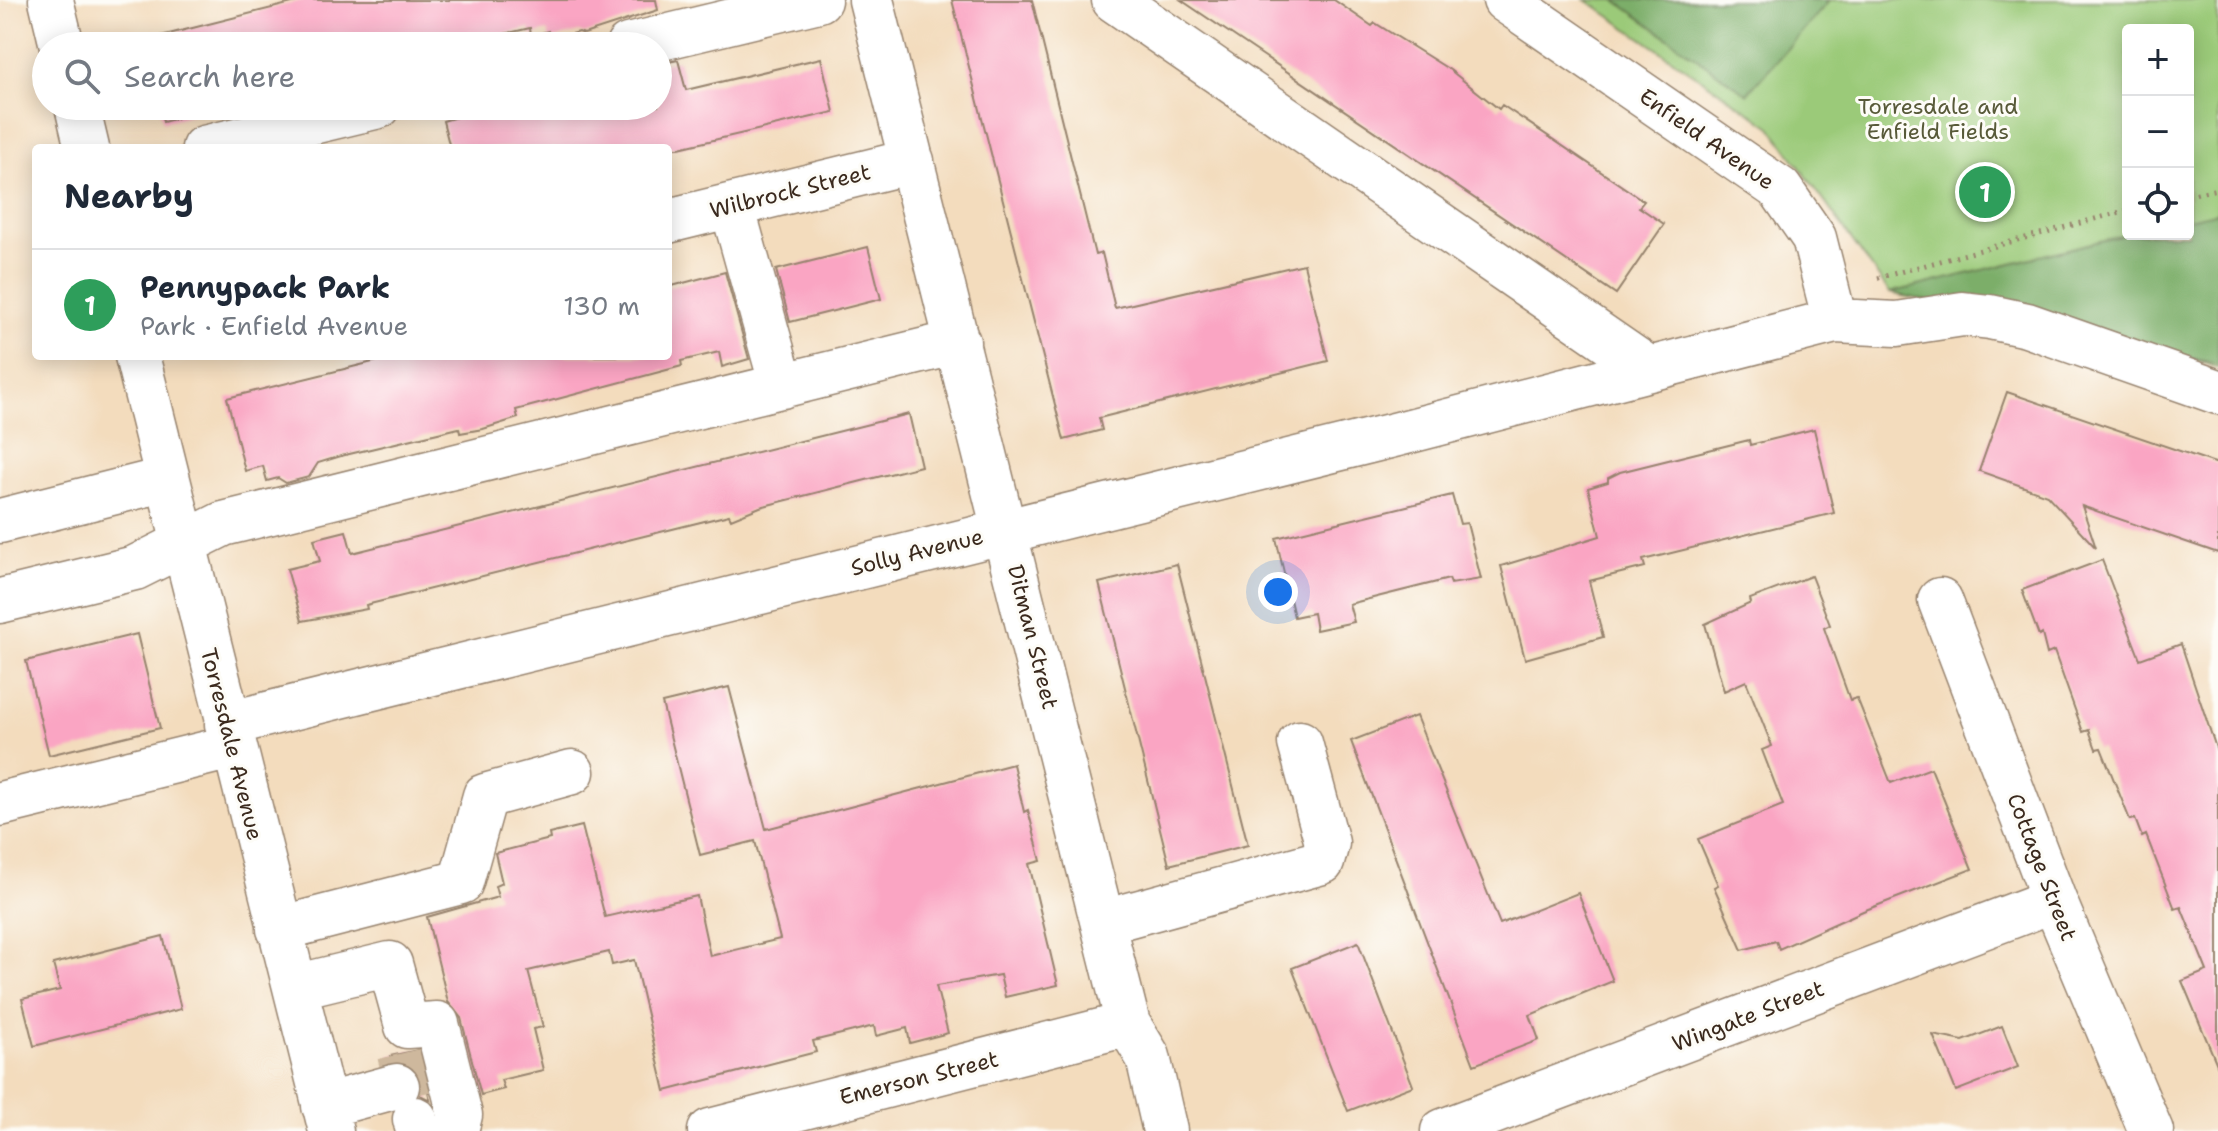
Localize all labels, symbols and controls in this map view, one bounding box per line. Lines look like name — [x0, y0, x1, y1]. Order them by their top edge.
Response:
map controls — [2122, 24, 2194, 240]
button: + — [2122, 24, 2194, 96]
search box — [32, 32, 672, 120]
icon: search — [60, 54, 104, 98]
text: Search here — [124, 56, 295, 97]
street label: Enfield Avenue — [1634, 82, 1780, 196]
park label: Torresdale and Enfield Fields — [1858, 92, 2018, 146]
button: − — [2122, 96, 2194, 168]
street label: Wilbrock Street — [707, 157, 873, 225]
pin: 1 — [1959, 162, 2011, 222]
button: locate — [2122, 168, 2194, 240]
text: Nearby — [64, 173, 194, 219]
text: Pennypack Park — [140, 267, 390, 308]
text: 1 — [84, 288, 96, 323]
text: 130 m — [563, 288, 640, 323]
text: Park · Enfield Avenue — [140, 308, 408, 343]
street label: Solly Avenue — [848, 522, 986, 582]
street label: Ditman Street — [1001, 562, 1065, 712]
your location — [1258, 572, 1298, 612]
street label: Torresdale Avenue — [194, 645, 270, 843]
street label: Cottage Street — [2001, 789, 2083, 945]
street label: Wingate Street — [1668, 974, 1828, 1058]
street label: Emerson Street — [836, 1044, 1002, 1112]

